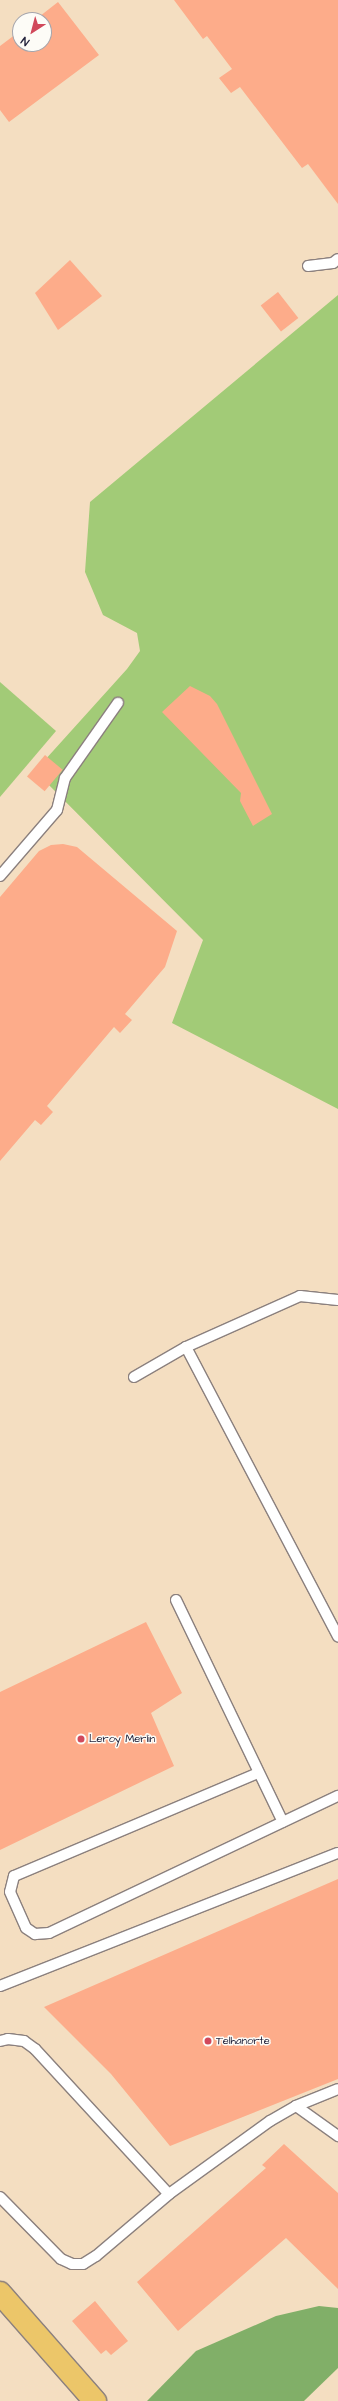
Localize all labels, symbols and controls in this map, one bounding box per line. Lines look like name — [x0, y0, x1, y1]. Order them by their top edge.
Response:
north arrow — [12, 12, 52, 52]
text: N — [18, 33, 32, 49]
place label: Leroy Merlin — [89, 1732, 155, 1746]
marker: Leroy Merlin — [76, 1734, 86, 1744]
place label: Telhanorte — [216, 2034, 270, 2048]
marker: Telhanorte — [203, 2036, 213, 2046]

